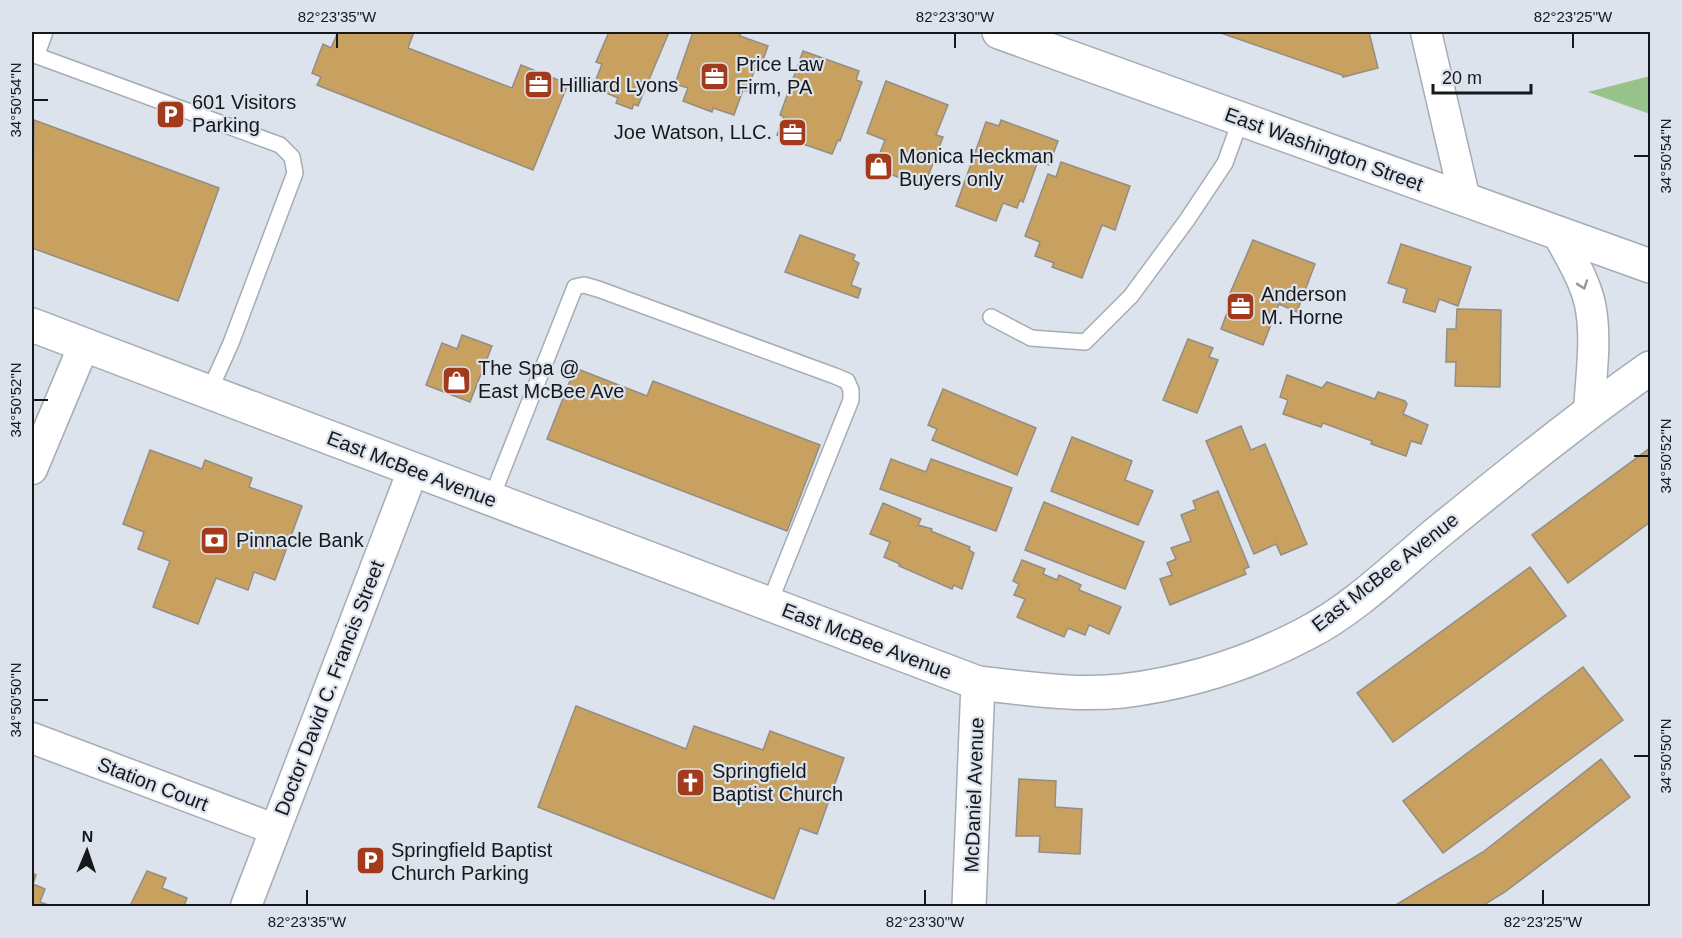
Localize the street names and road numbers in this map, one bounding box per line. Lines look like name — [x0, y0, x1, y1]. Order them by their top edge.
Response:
street label: East Washington Street — [1222, 103, 1427, 195]
street label: East McBee Avenue — [324, 427, 500, 511]
street label: East McBee Avenue — [1307, 508, 1463, 636]
street label: Doctor David C. Francis Street — [270, 557, 388, 819]
street label: East McBee Avenue — [779, 599, 955, 683]
street label: McDaniel Avenue — [960, 717, 988, 873]
street label: Station Court — [95, 753, 212, 815]

